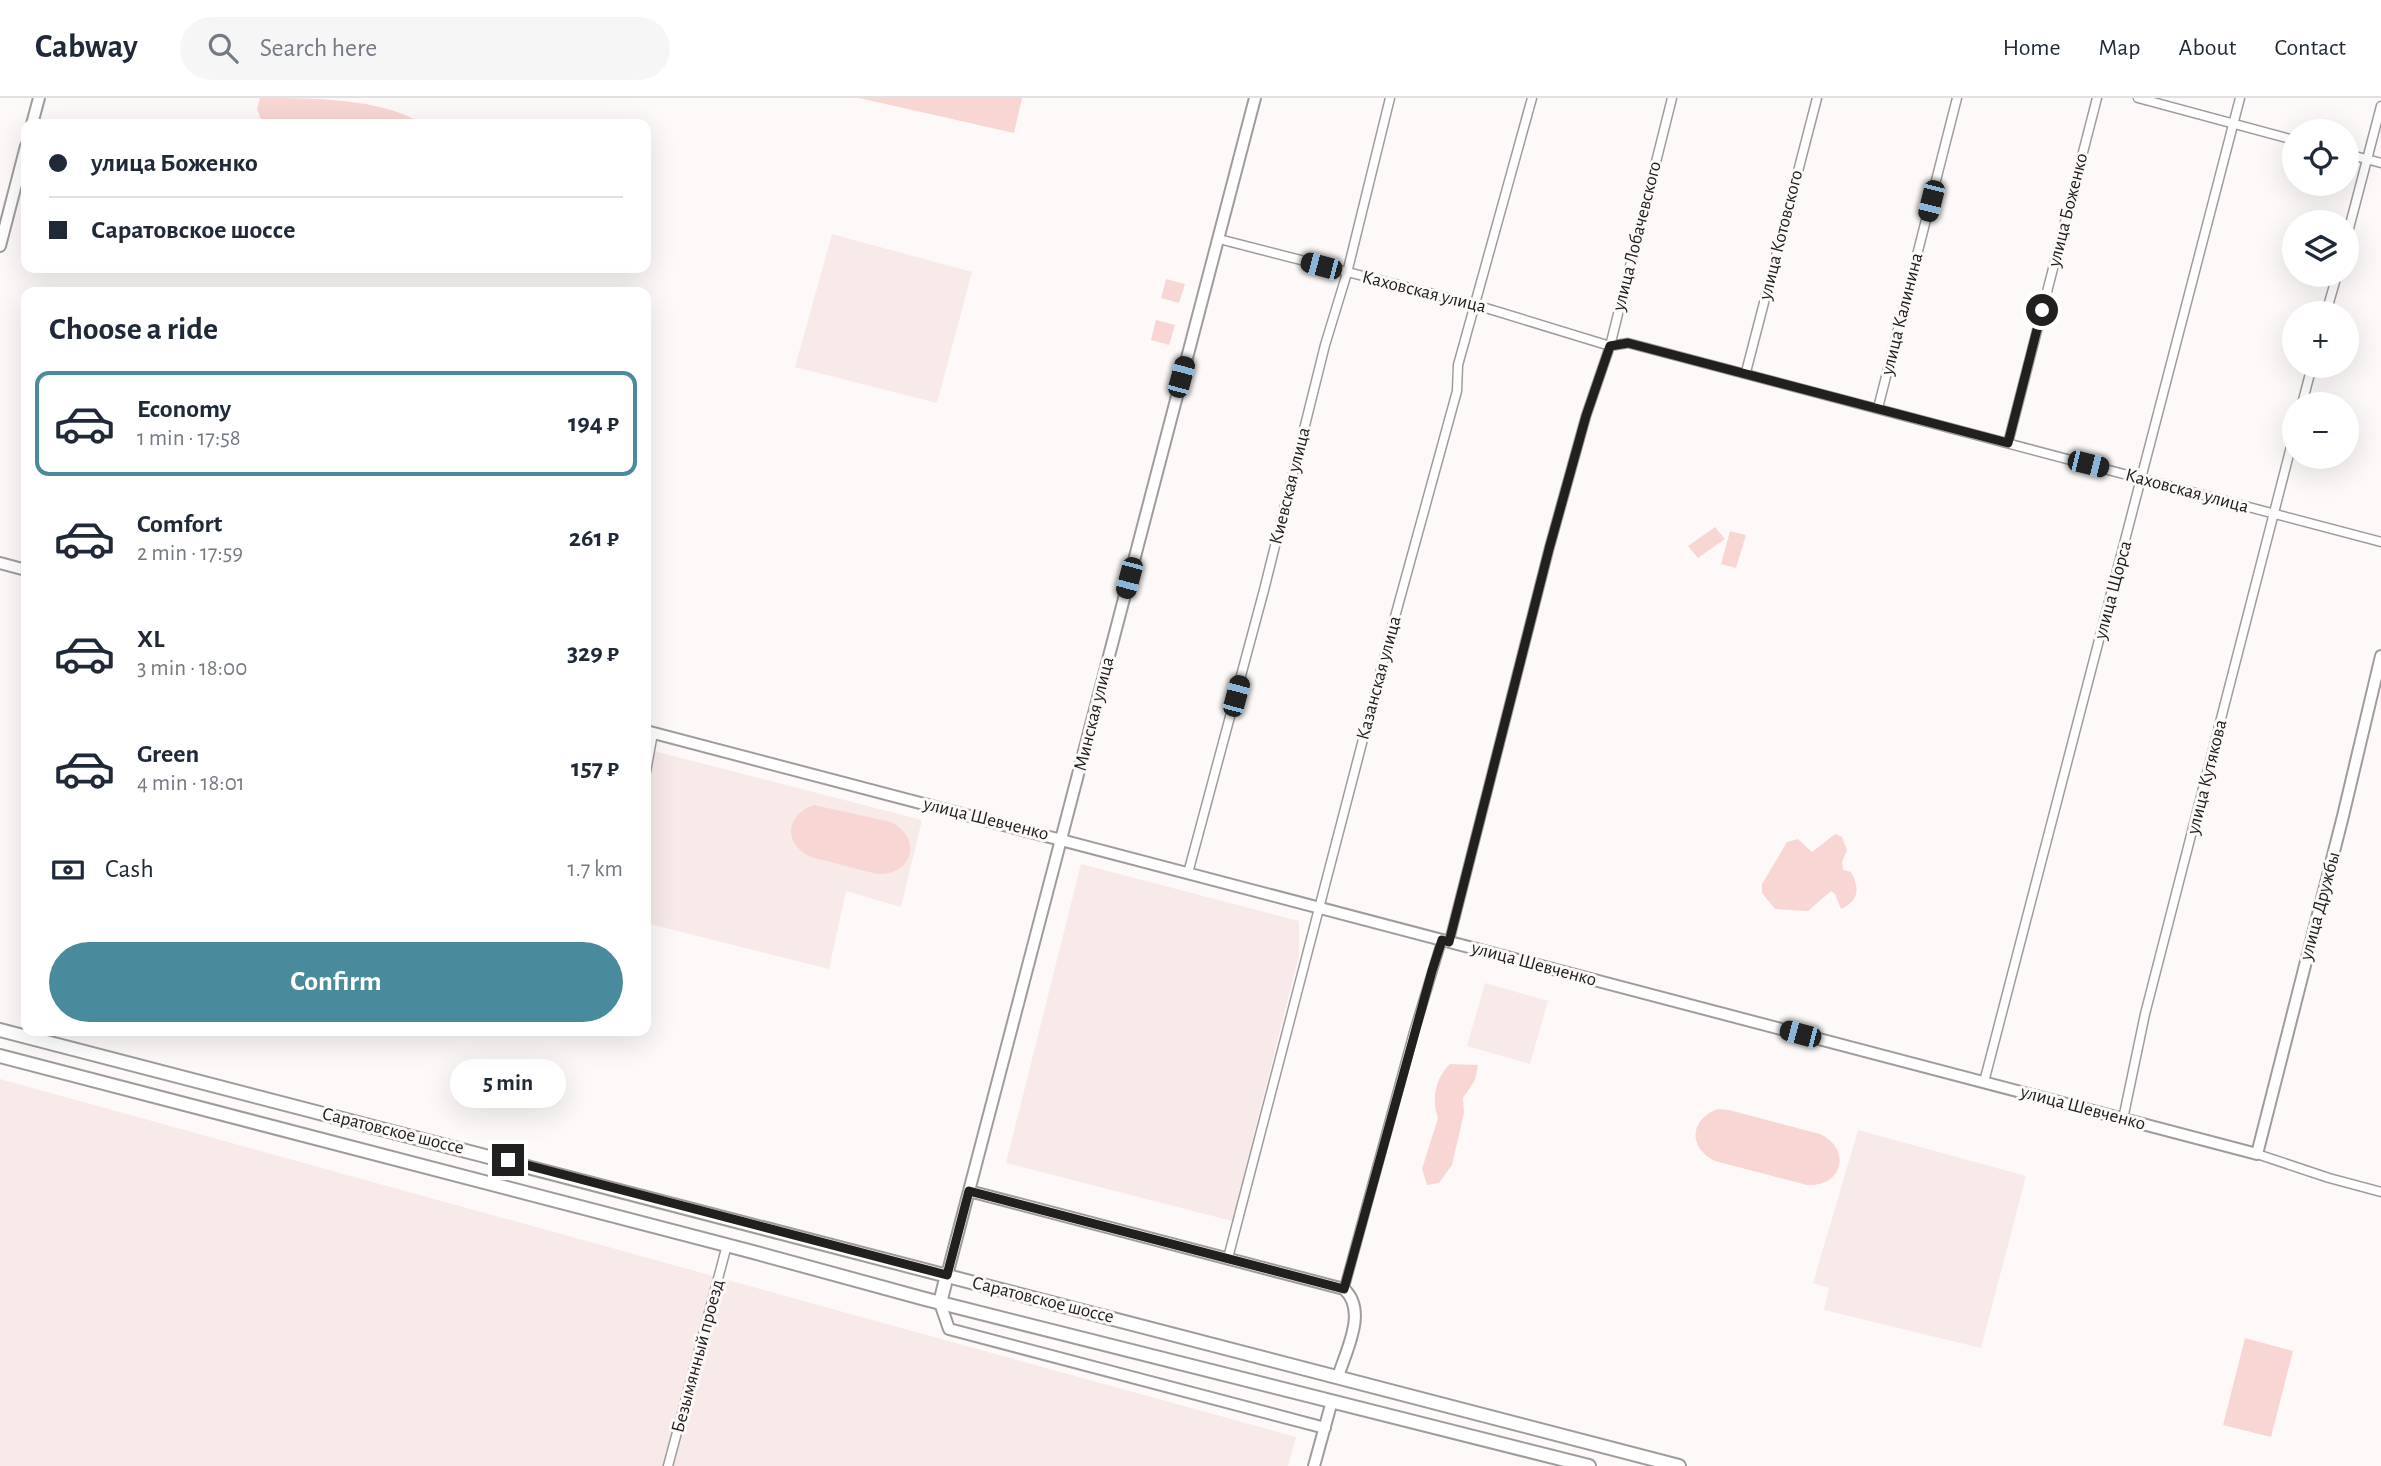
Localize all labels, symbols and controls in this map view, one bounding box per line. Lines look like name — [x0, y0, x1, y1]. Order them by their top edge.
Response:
search box — [180, 17, 670, 80]
icon: search — [204, 29, 242, 67]
text: Cabway — [35, 31, 138, 64]
text: Search here — [260, 35, 377, 61]
text: Home — [2003, 36, 2061, 60]
text: Map — [2099, 36, 2141, 60]
text: About — [2179, 36, 2236, 60]
text: Contact — [2274, 36, 2346, 60]
map controls — [2282, 119, 2359, 469]
button: locate — [2282, 119, 2359, 196]
text: улица Боженко — [91, 150, 258, 176]
street label: улица Боженко — [2044, 151, 2091, 270]
street label: улица Лобачевского — [1609, 159, 1665, 314]
street label: улица Котовского — [1755, 168, 1806, 303]
car — [1916, 178, 1947, 224]
button: layers — [2282, 210, 2359, 287]
text: Саратовское шоссе — [91, 217, 296, 243]
car — [1298, 250, 1345, 282]
street label: улица Калинина — [1877, 251, 1926, 378]
street label: Каховская улица — [1360, 267, 1488, 317]
route start — [2026, 294, 2058, 326]
button: + — [2282, 301, 2359, 378]
text: Choose a ride — [49, 313, 218, 345]
car — [1166, 354, 1197, 400]
icon: car — [53, 392, 116, 455]
button: − — [2282, 392, 2359, 469]
text: Economy — [137, 396, 231, 422]
text: 194 ₽ — [568, 410, 619, 436]
street label: Киевская улица — [1266, 425, 1314, 547]
text: 1 min · 17:58 — [137, 427, 241, 450]
car — [2066, 449, 2111, 479]
street label: Каховская улица — [2123, 465, 2251, 517]
icon: car — [53, 507, 116, 570]
text: Comfort — [137, 511, 222, 537]
text: 261 ₽ — [569, 525, 619, 551]
street label: улица Щорса — [2090, 538, 2135, 642]
text: 2 min · 17:59 — [137, 542, 243, 565]
car — [1114, 555, 1145, 601]
street label: Казанская улица — [1353, 614, 1405, 742]
icon: car — [53, 622, 116, 685]
text: XL — [137, 626, 164, 652]
text: 329 ₽ — [567, 640, 619, 666]
street label: Минская улица — [1071, 655, 1117, 773]
text: 3 min · 18:00 — [137, 657, 247, 680]
car — [1221, 673, 1252, 719]
street label: улица Кутякова — [2183, 718, 2230, 837]
icon: car — [53, 737, 116, 800]
text: Green — [137, 741, 199, 767]
text: 157 ₽ — [571, 755, 619, 781]
text: 4 min · 18:01 — [137, 772, 245, 795]
street label: улица Шевченко — [920, 794, 1051, 844]
street label: улица Дружбы — [2296, 850, 2344, 963]
icon: cash — [49, 851, 87, 889]
text: Cash — [105, 856, 154, 882]
text: 1.7 km — [568, 858, 623, 881]
street label: улица Шевченко — [1469, 938, 1598, 990]
button: Confirm — [49, 942, 623, 1022]
car — [1777, 1018, 1824, 1050]
callout: 5 min — [450, 1058, 566, 1108]
text: 5 min — [483, 1072, 533, 1095]
street label: улица Шевченко — [2018, 1082, 2147, 1134]
street label: Саратовское шоссе — [320, 1104, 466, 1158]
route end — [492, 1144, 524, 1176]
street label: Саратовское шоссе — [970, 1273, 1116, 1327]
street label: Безымянный проезд — [668, 1277, 728, 1435]

